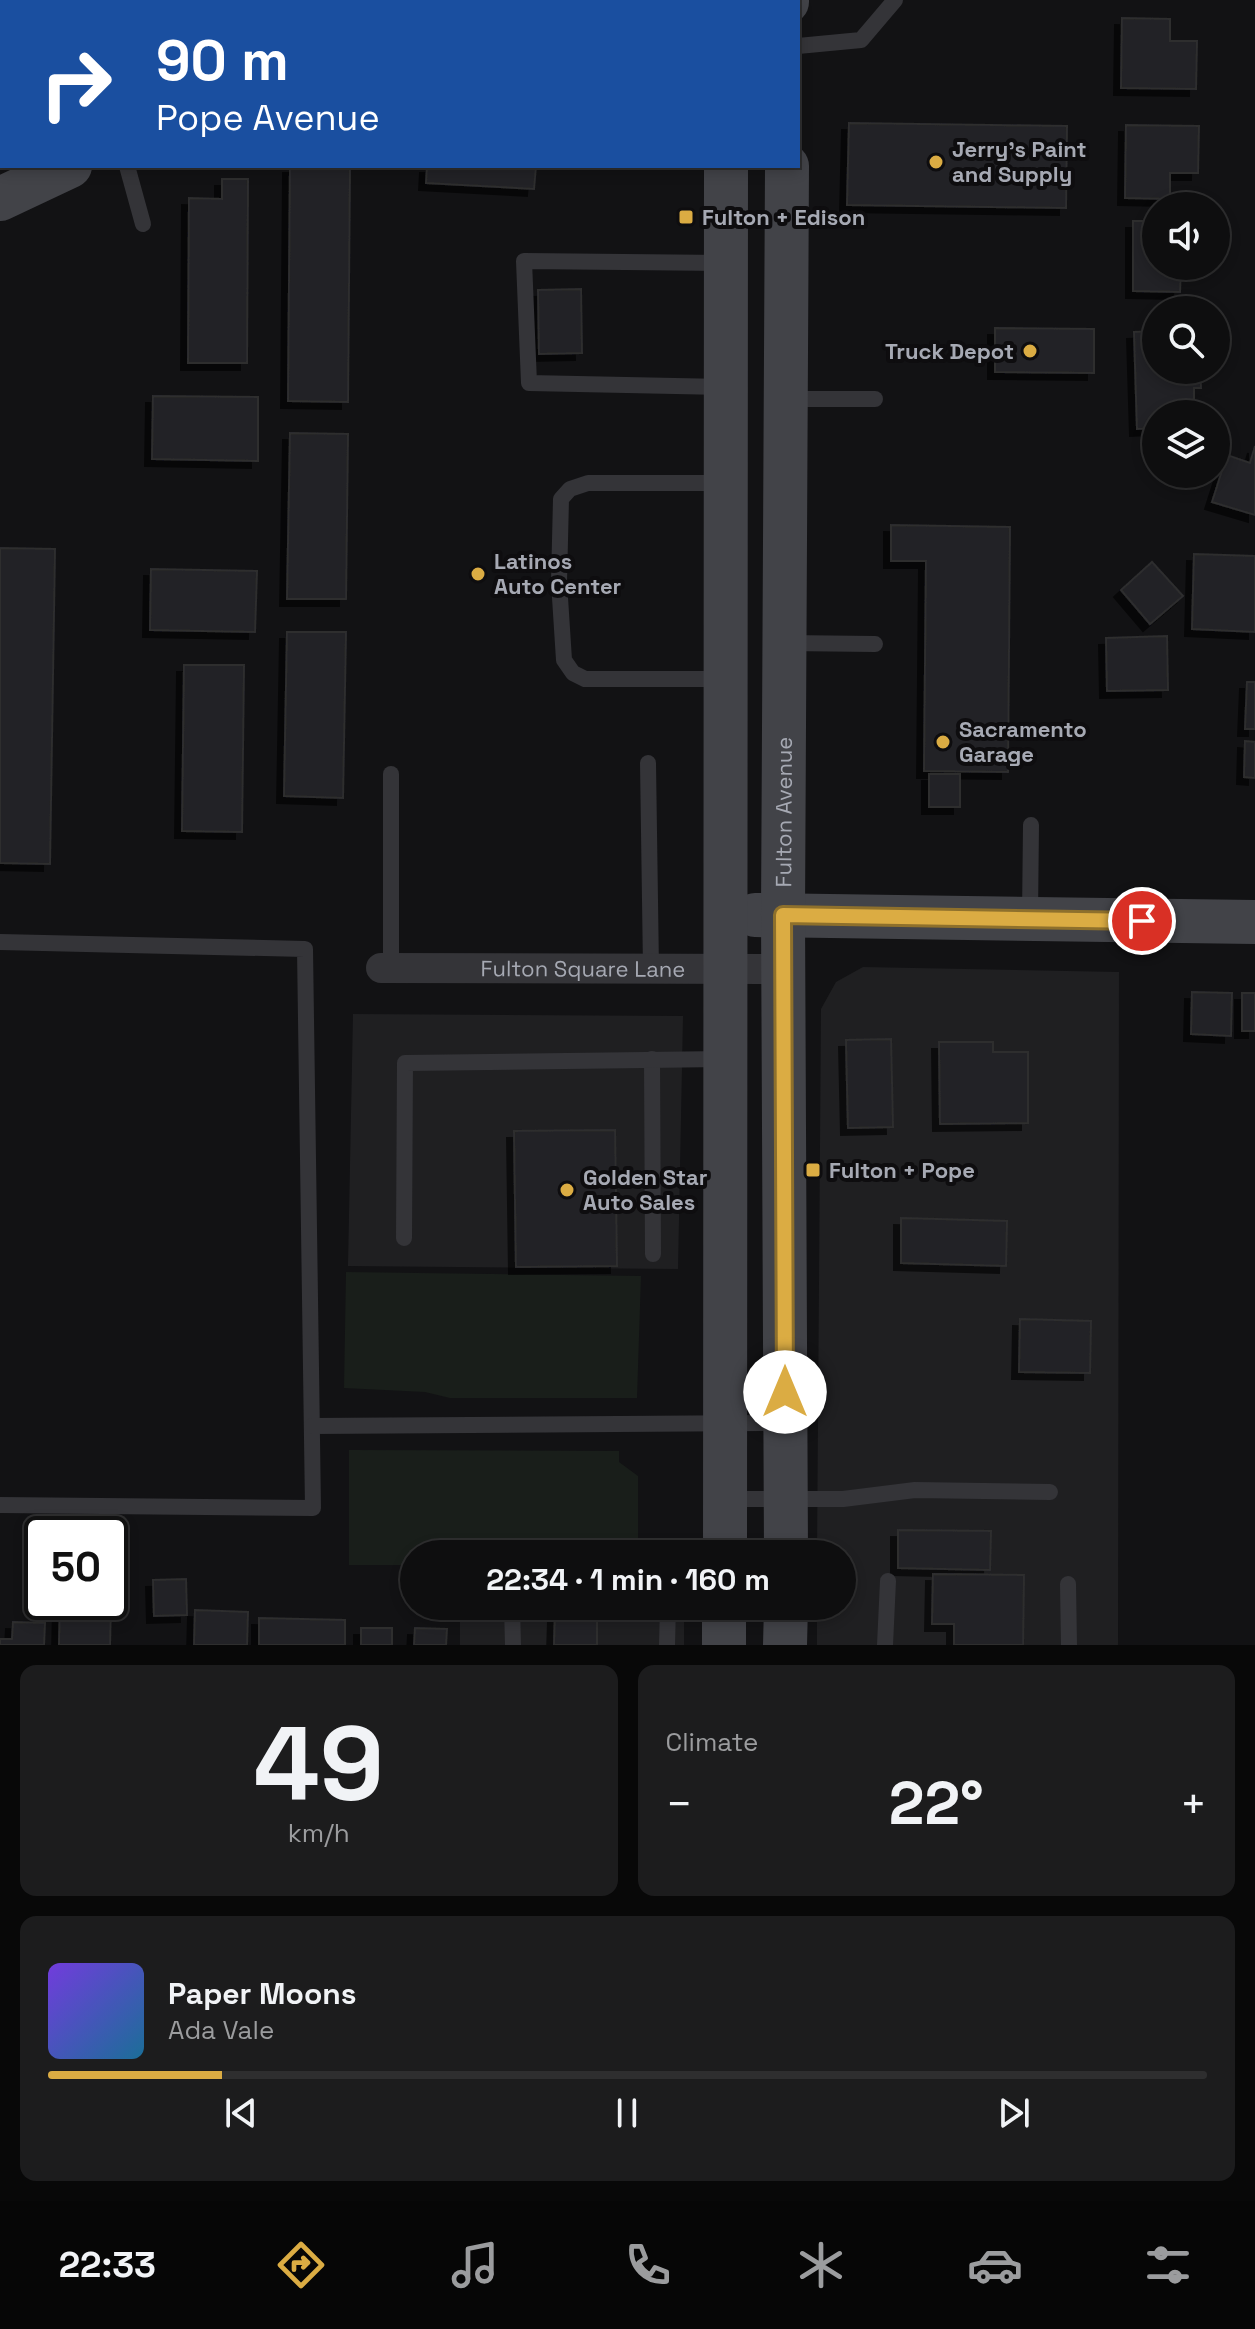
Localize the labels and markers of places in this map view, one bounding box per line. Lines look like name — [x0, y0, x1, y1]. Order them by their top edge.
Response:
place label: Jerry's Paint and Supply — [952, 135, 1087, 188]
marker: Jerry's Paint and Supply — [927, 153, 945, 171]
place label: Fulton + Edison — [702, 203, 865, 231]
marker: Fulton + Edison — [677, 208, 695, 226]
place label: Truck Depot — [885, 337, 1014, 365]
marker: Truck Depot — [1021, 342, 1039, 360]
place label: Latinos Auto Center — [494, 547, 622, 600]
marker: Latinos Auto Center — [469, 565, 487, 583]
place label: Sacramento Garage — [959, 715, 1087, 768]
marker: Sacramento Garage — [934, 733, 952, 751]
pin — [1108, 887, 1176, 955]
place label: Fulton + Pope — [829, 1156, 975, 1184]
marker: Fulton + Pope — [804, 1161, 822, 1179]
place label: Golden Star Auto Sales — [583, 1163, 708, 1216]
marker: Golden Star Auto Sales — [558, 1181, 576, 1199]

